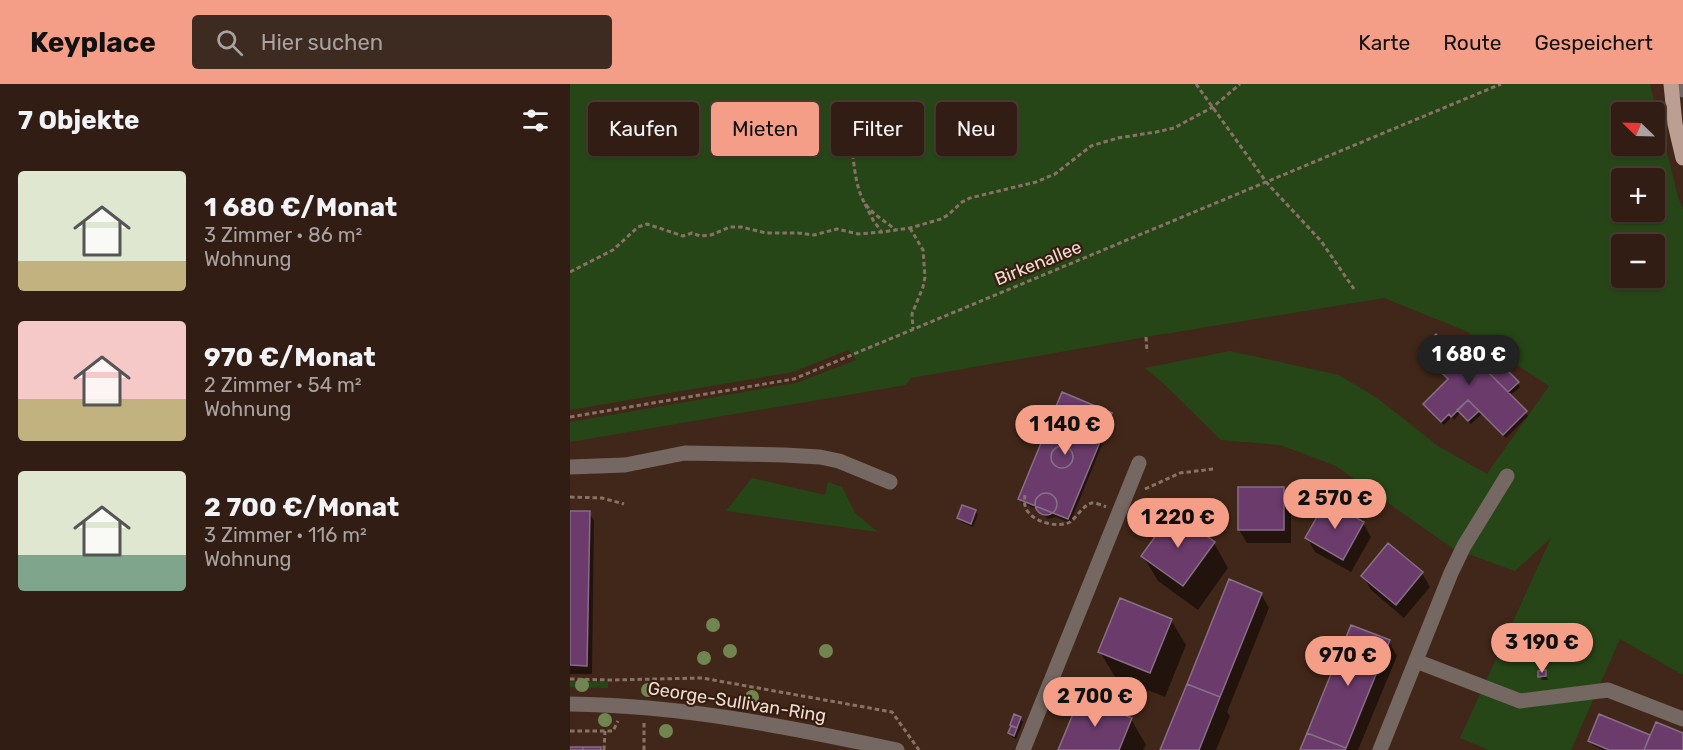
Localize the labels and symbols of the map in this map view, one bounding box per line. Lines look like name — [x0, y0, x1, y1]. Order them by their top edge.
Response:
north arrow — [1611, 102, 1665, 156]
street label: Birkenallee — [991, 236, 1085, 290]
pin: 1 680 € — [1414, 335, 1524, 386]
pin: 1 140 € — [1010, 405, 1120, 456]
pin: 2 570 € — [1280, 479, 1390, 530]
pin: 1 220 € — [1123, 498, 1233, 549]
pin: 3 190 € — [1487, 623, 1597, 674]
pin: 970 € — [1306, 636, 1390, 687]
street label: George-Sullivan-Ring — [646, 677, 828, 727]
pin: 2 700 € — [1040, 677, 1150, 728]

